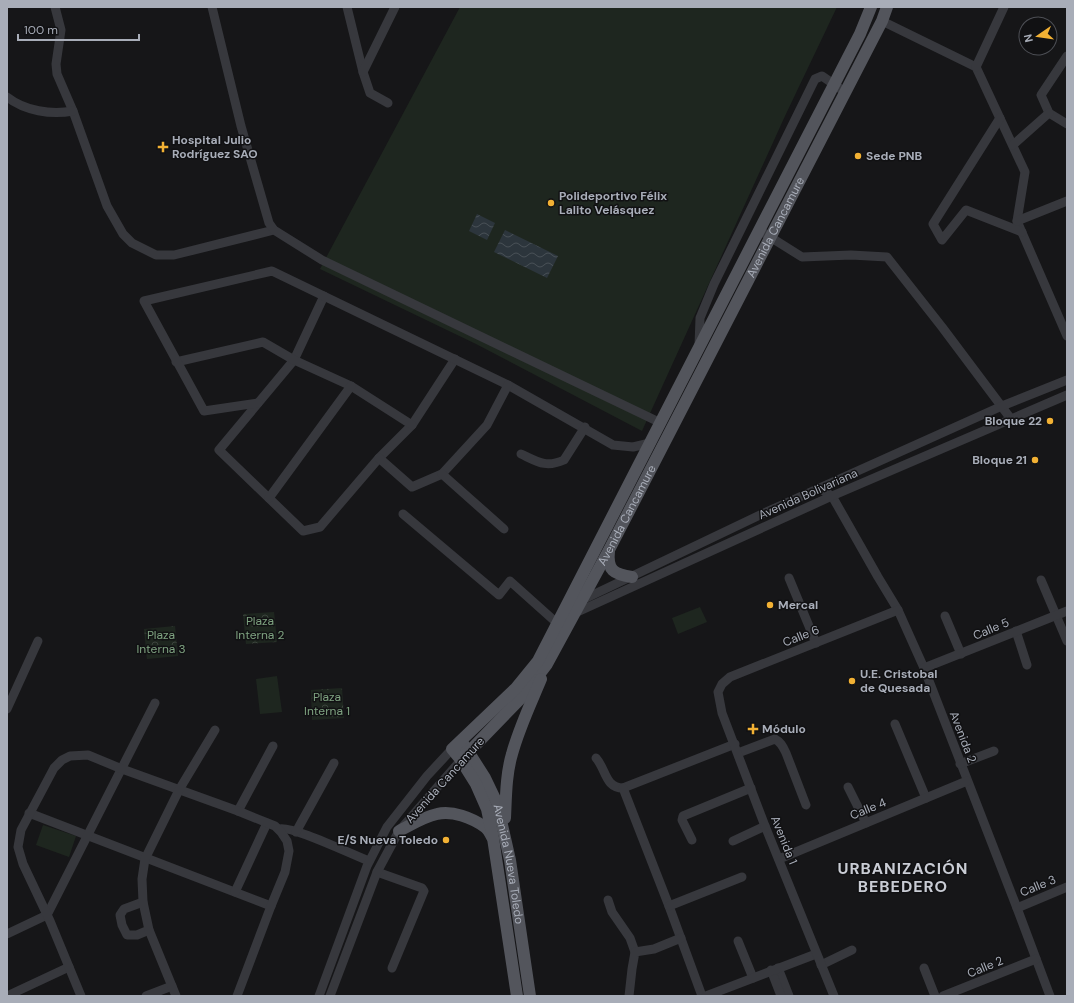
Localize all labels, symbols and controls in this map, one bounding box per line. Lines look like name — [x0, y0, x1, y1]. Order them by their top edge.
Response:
scale bar — [18, 16, 139, 42]
north arrow — [1018, 16, 1058, 56]
text: 100 m — [24, 22, 58, 38]
text: N — [1021, 33, 1036, 44]
place label: Hospital Julio Rodríguez SAO — [172, 132, 258, 162]
marker: Hospital Julio Rodríguez SAO — [157, 141, 169, 153]
place label: Sede PNB — [866, 148, 922, 164]
marker: Sede PNB — [853, 151, 863, 161]
street label: Avenida Cancamure — [743, 174, 808, 280]
place label: Polideportivo Félix Lalito Velásquez — [559, 188, 667, 218]
marker: Polideportivo Félix Lalito Velásquez — [546, 198, 556, 208]
place label: Bloque 22 — [985, 413, 1042, 429]
marker: Bloque 22 — [1045, 416, 1055, 426]
place label: Bloque 21 — [972, 452, 1027, 468]
marker: Bloque 21 — [1030, 455, 1040, 465]
street label: Avenida Cancamure — [594, 462, 660, 568]
street label: Avenida Bolivariana — [756, 465, 860, 523]
place label: Mercal — [778, 597, 818, 613]
marker: Mercal — [765, 600, 775, 610]
park label: Plaza Interna 2 — [235, 613, 285, 643]
street label: Calle 5 — [970, 614, 1012, 644]
street label: Calle 6 — [780, 621, 822, 651]
park label: Plaza Interna 3 — [136, 627, 186, 657]
place label: U.E. Cristobal de Quesada — [860, 666, 938, 696]
marker: U.E. Cristobal de Quesada — [847, 676, 857, 686]
park label: Plaza Interna 1 — [304, 689, 350, 719]
street label: Avenida 2 — [946, 709, 980, 765]
place label: Módulo — [762, 721, 806, 737]
marker: Módulo — [747, 723, 759, 735]
street label: Avenida Cancamure — [402, 733, 488, 827]
street label: Calle 4 — [847, 795, 889, 823]
street label: Avenida Nueva Toledo — [489, 802, 527, 925]
street label: Avenida 1 — [767, 813, 801, 867]
place label: E/S Nueva Toledo — [337, 832, 438, 848]
marker: E/S Nueva Toledo — [441, 835, 451, 845]
district label: URBANIZACIÓN BEBEDERO — [838, 858, 968, 897]
street label: Calle 3 — [1018, 872, 1058, 900]
street label: Calle 2 — [965, 953, 1005, 981]

